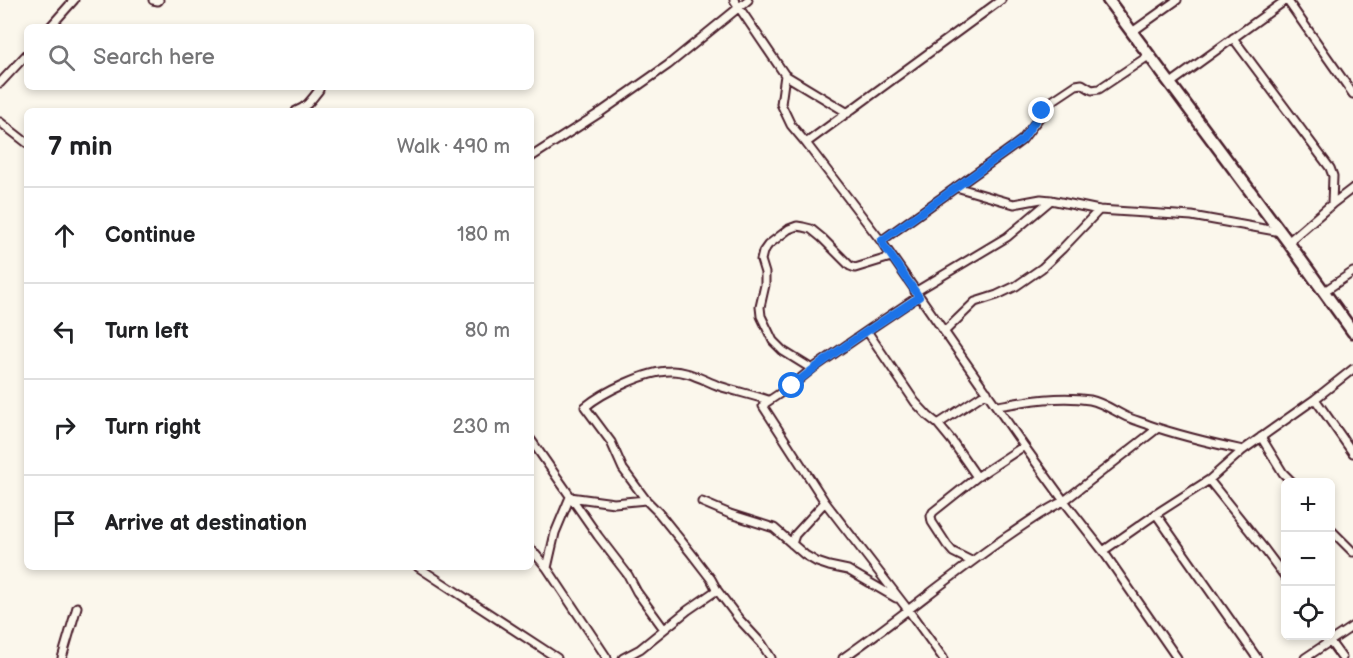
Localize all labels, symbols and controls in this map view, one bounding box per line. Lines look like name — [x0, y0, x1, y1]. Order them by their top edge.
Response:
search box — [24, 24, 534, 90]
icon: search — [45, 41, 78, 74]
text: Search here — [93, 44, 215, 71]
route end — [1028, 97, 1054, 123]
text: 7 min — [48, 132, 112, 163]
text: Walk · 490 m — [397, 135, 510, 159]
icon: ahead — [48, 219, 81, 252]
text: Continue — [105, 222, 195, 249]
text: 180 m — [457, 223, 510, 247]
icon: left — [48, 315, 81, 348]
text: Turn left — [105, 318, 189, 345]
text: 80 m — [465, 319, 510, 343]
route start — [778, 372, 804, 398]
icon: right — [48, 411, 81, 444]
text: Turn right — [105, 414, 201, 441]
text: 230 m — [453, 415, 510, 439]
map controls — [1281, 478, 1335, 640]
button: + — [1281, 478, 1335, 532]
icon: arrive — [48, 507, 81, 540]
text: Arrive at destination — [105, 510, 307, 537]
button: − — [1281, 532, 1335, 586]
button: locate — [1281, 586, 1335, 640]

